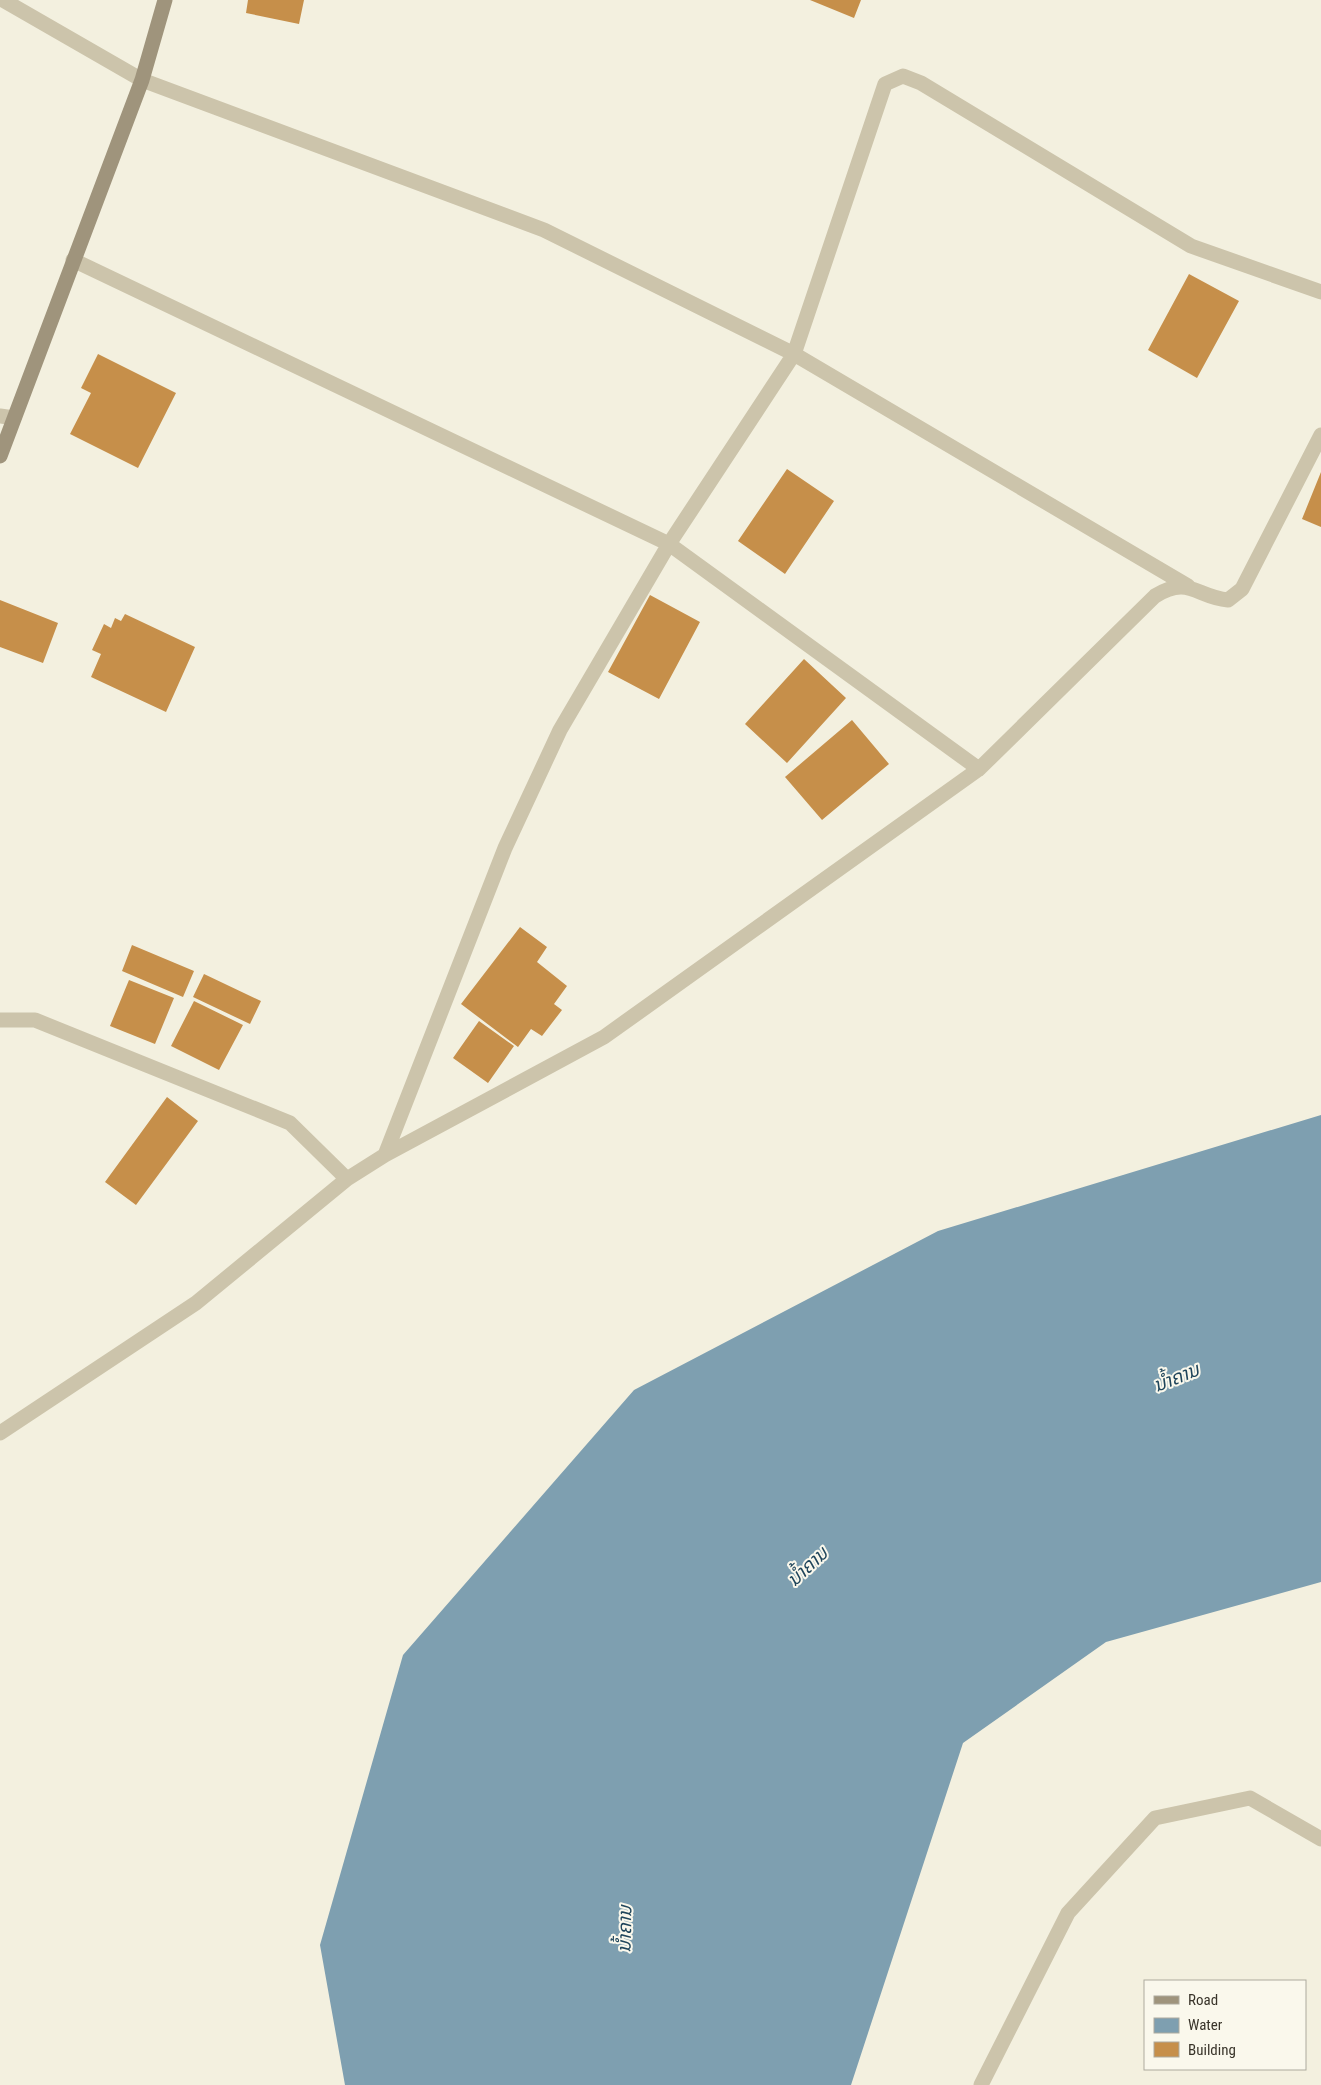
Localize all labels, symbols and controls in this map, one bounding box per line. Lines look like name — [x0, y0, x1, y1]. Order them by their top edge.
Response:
water label: ນ້ຳຄານ — [1149, 1355, 1204, 1397]
water label: ນ້ຳຄານ — [780, 1539, 833, 1591]
water label: ນ້ຳຄານ — [610, 1904, 636, 1953]
legend — [1144, 1980, 1306, 2070]
text: Road — [1188, 1991, 1218, 2009]
text: Water — [1188, 2016, 1223, 2034]
text: Building — [1188, 2041, 1236, 2059]

